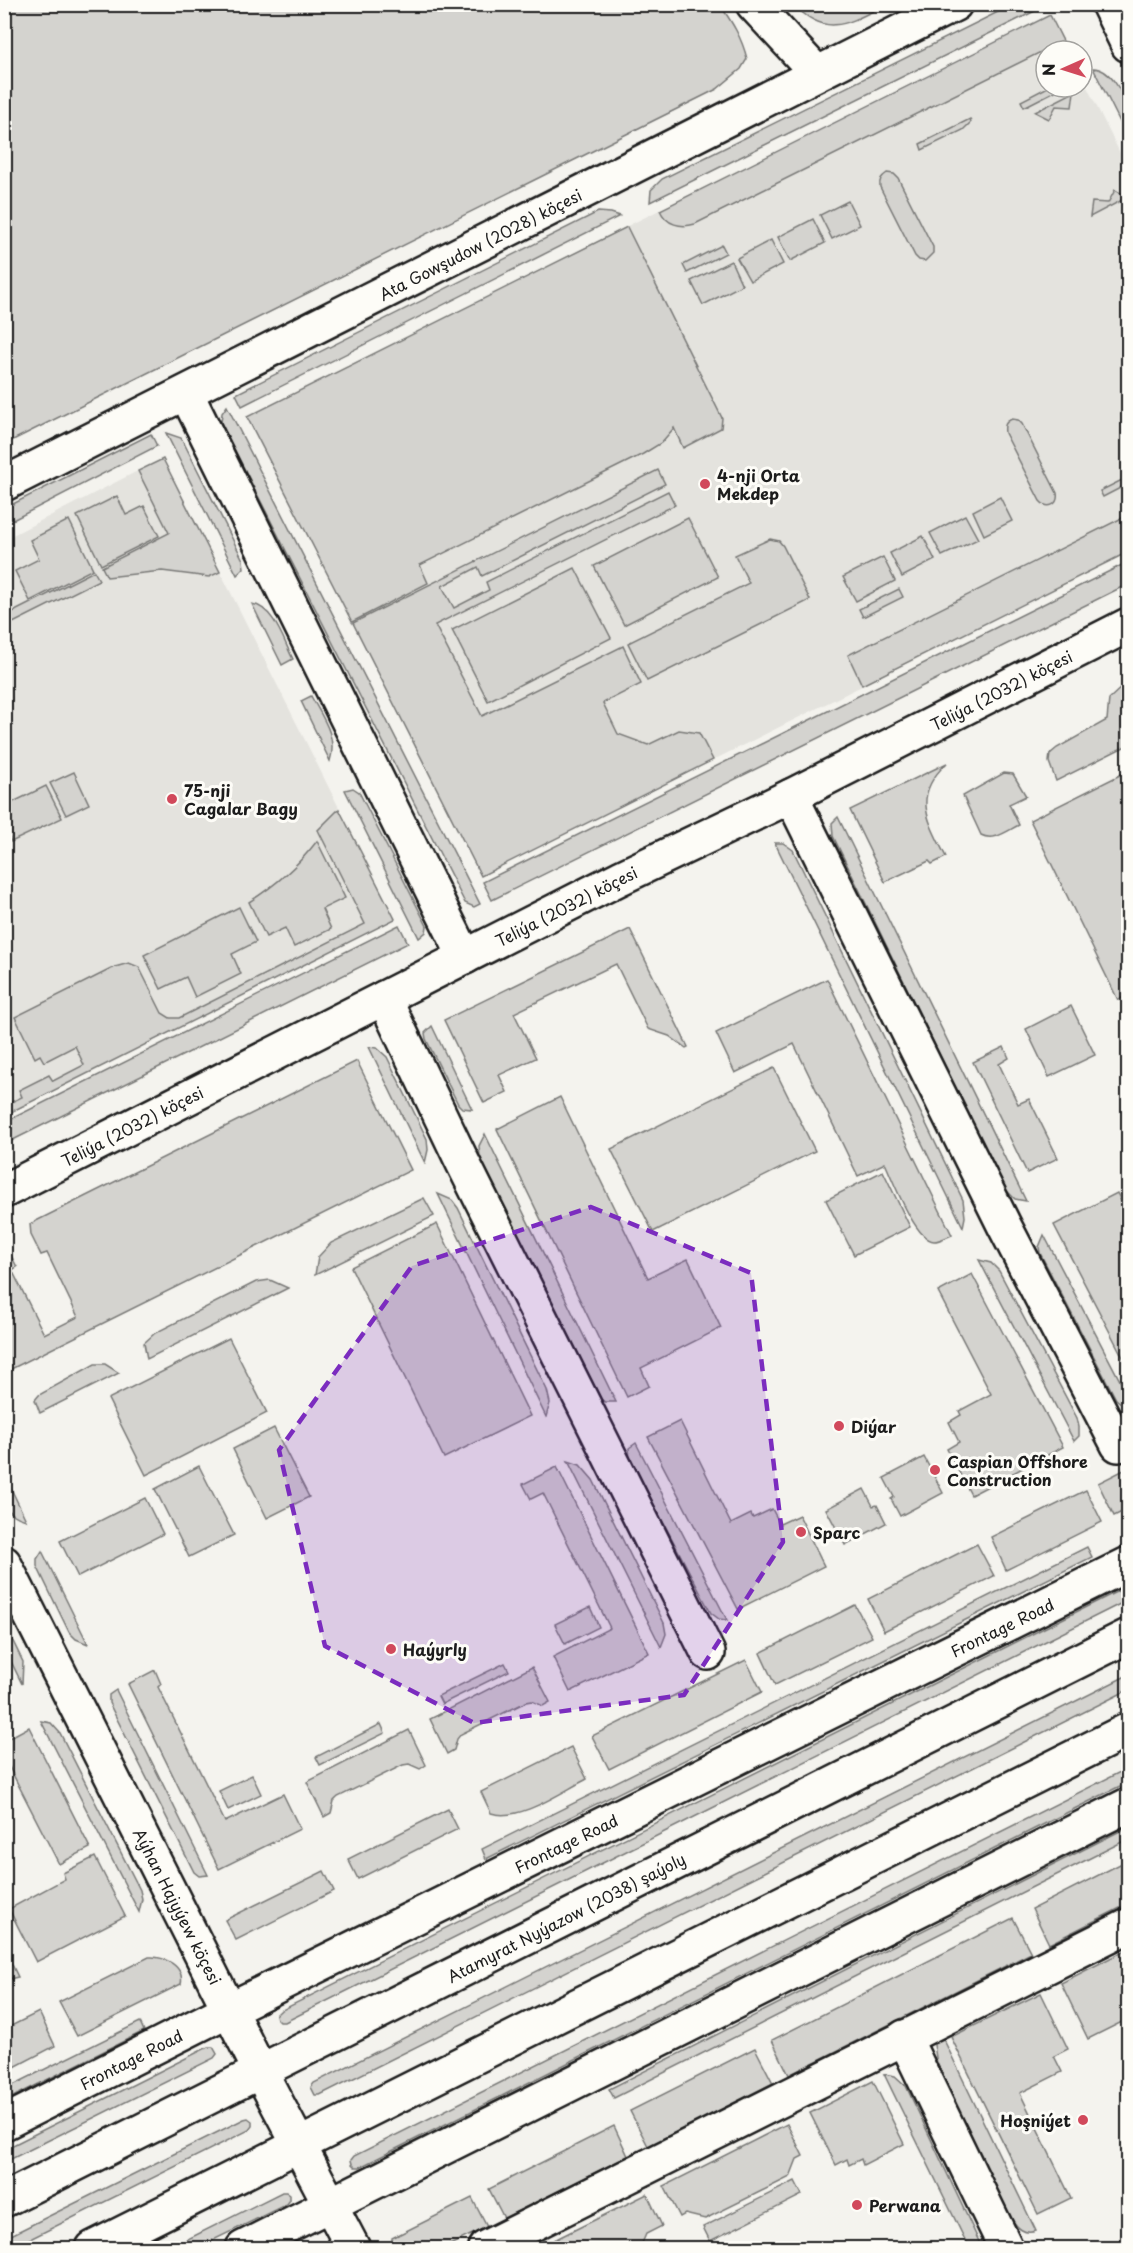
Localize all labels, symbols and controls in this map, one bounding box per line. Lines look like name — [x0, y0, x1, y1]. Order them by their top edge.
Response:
north arrow — [1034, 39, 1094, 99]
text: N — [1036, 63, 1060, 77]
street label: Ata Gowşudow (2028) köçesi — [374, 182, 586, 306]
place label: 4-nji Orta Mekdep — [717, 463, 800, 505]
marker: 4-nji Orta Mekdep — [698, 477, 712, 491]
street label: Teliýa (2032) köçesi — [926, 644, 1076, 736]
place label: 75-nji Cagalar Bagy — [184, 778, 298, 820]
marker: 75-nji Cagalar Bagy — [165, 792, 179, 806]
street label: Teliýa (2032) köçesi — [491, 860, 641, 952]
street label: Teliýa (2032) köçesi — [57, 1080, 207, 1172]
place label: Diýar — [851, 1414, 897, 1438]
marker: Diýar — [832, 1419, 846, 1433]
place label: Caspian Offshore Construction — [947, 1449, 1088, 1491]
marker: Caspian Offshore Construction — [928, 1463, 942, 1477]
place label: Sparc — [813, 1520, 860, 1544]
marker: Sparc — [794, 1525, 808, 1539]
street label: Frontage Road — [946, 1592, 1058, 1662]
place label: Haýyrly — [403, 1637, 467, 1661]
marker: Haýyrly — [384, 1642, 398, 1656]
street label: Frontage Road — [510, 1808, 622, 1878]
street label: Aýhan Hajyýew köçesi — [128, 1824, 228, 1988]
street label: Atamyrat Nyýazow (2038) şaýoly — [443, 1846, 689, 1988]
street label: Frontage Road — [75, 2023, 187, 2095]
place label: Hoşniýet — [1000, 2108, 1071, 2132]
marker: Hoşniýet — [1076, 2113, 1090, 2127]
place label: Perwana — [869, 2193, 941, 2217]
marker: Perwana — [850, 2198, 864, 2212]

